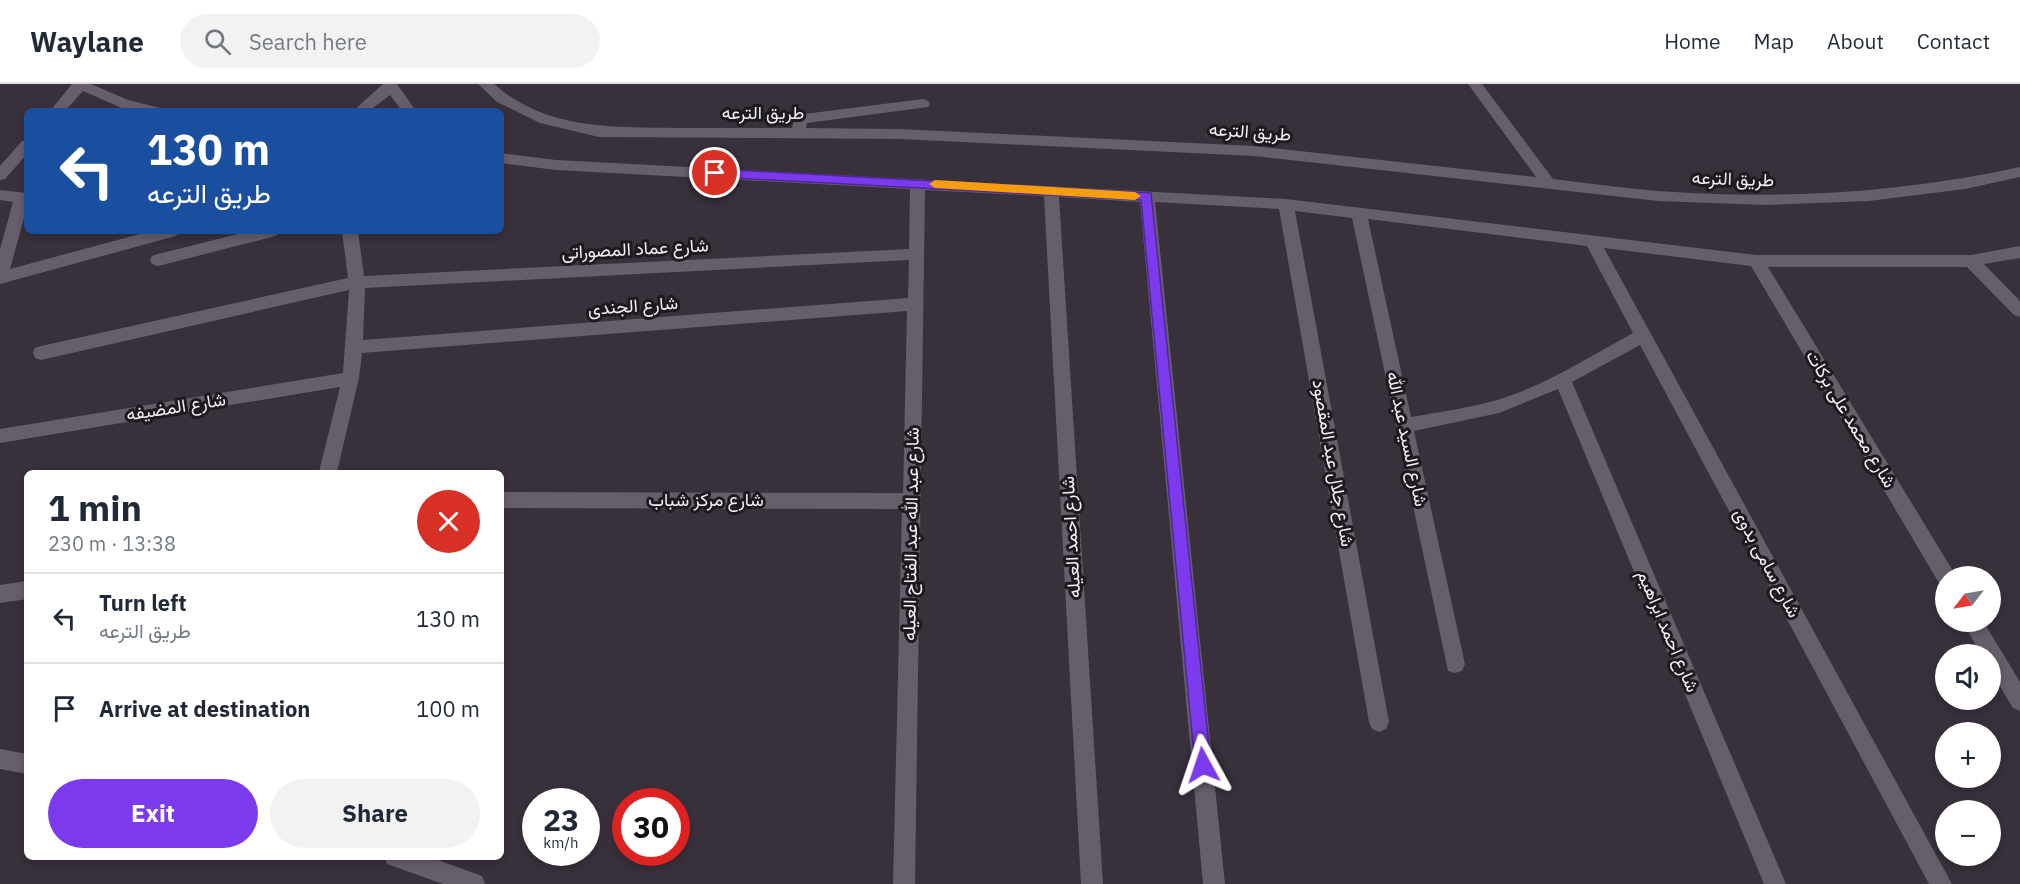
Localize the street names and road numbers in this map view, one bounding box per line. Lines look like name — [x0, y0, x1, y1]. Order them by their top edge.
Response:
street label: طريق الترعه — [722, 101, 804, 124]
street label: طريق الترعه — [1208, 117, 1292, 146]
street label: طريق الترعه — [1691, 166, 1775, 191]
street label: شارع عماد المصوراتى — [561, 233, 709, 265]
street label: شارع الجندى — [587, 291, 679, 321]
street label: شارع محمد على بركات — [1800, 346, 1902, 492]
street label: شارع السيد عبد الله — [1381, 369, 1433, 509]
street label: شارع جلال عبد المقصود — [1306, 378, 1360, 548]
street label: شارع المضيفه — [125, 387, 227, 427]
street label: شارع عبد الله عبد الفتاح العيله — [897, 427, 925, 641]
street label: شارع احمد العيله — [1056, 475, 1086, 599]
street label: شارع مركز شباب — [648, 488, 764, 512]
street label: شارع سامى بدوى — [1728, 504, 1806, 622]
street label: شارع احمد ابراهيم — [1631, 566, 1705, 696]

